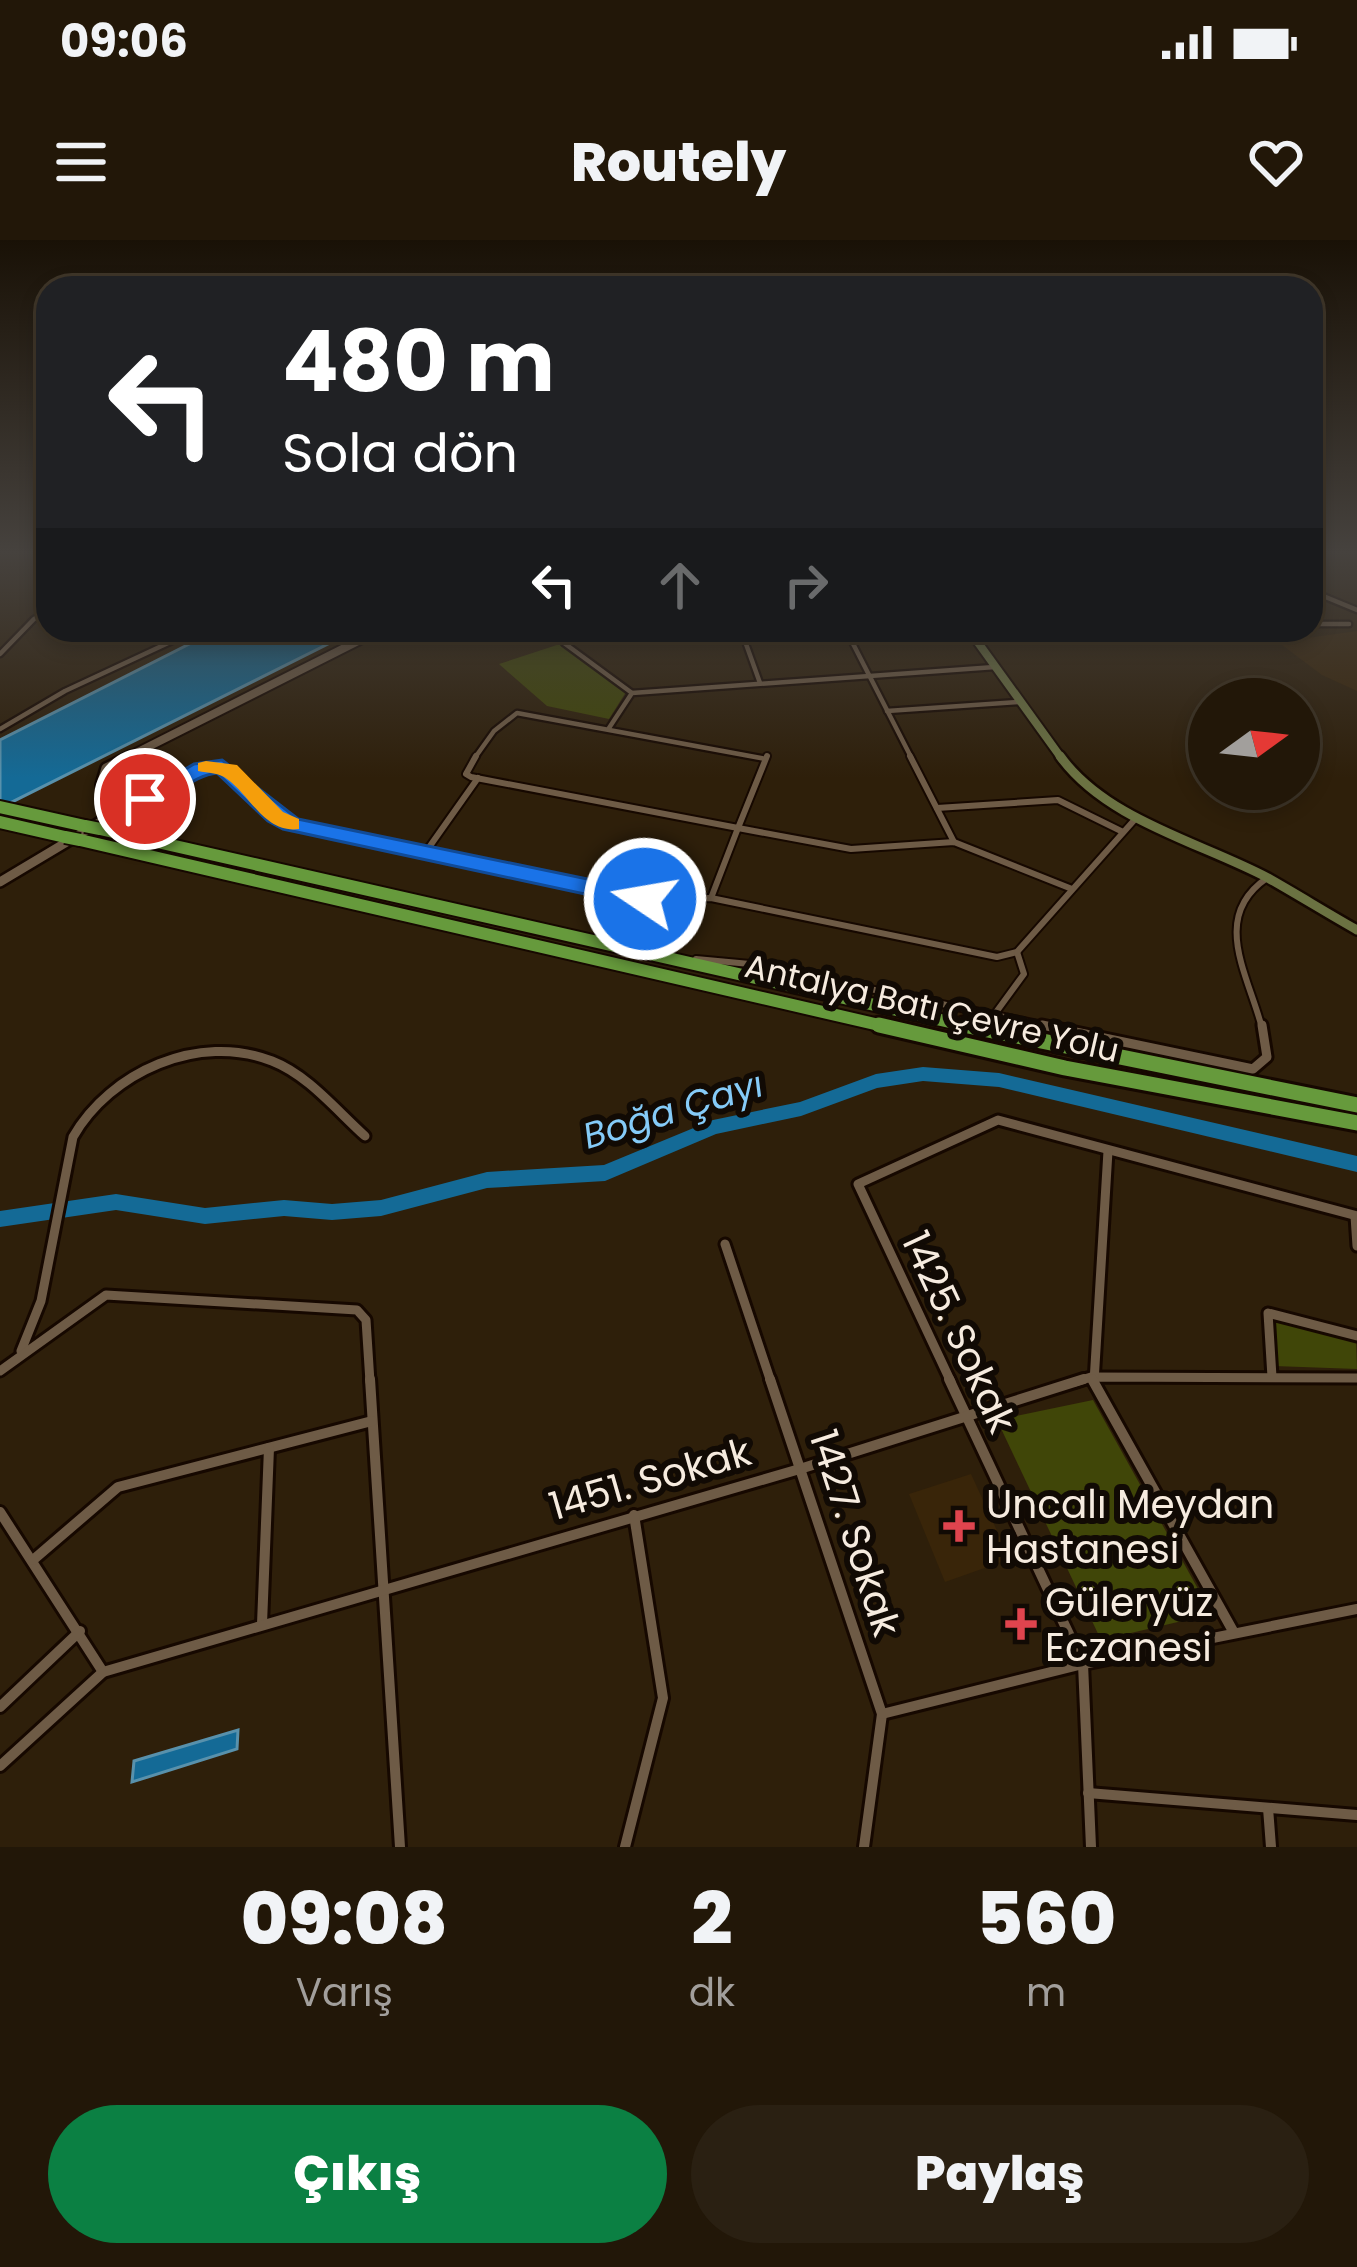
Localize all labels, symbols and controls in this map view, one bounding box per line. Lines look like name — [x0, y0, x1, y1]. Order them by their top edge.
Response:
text: 09:06 — [60, 10, 188, 73]
text: Routely — [571, 124, 786, 200]
icon: menu — [48, 129, 114, 195]
icon: heart — [1243, 129, 1309, 195]
text: 480 m — [282, 303, 555, 420]
icon: left — [84, 324, 240, 480]
text: Sola dön — [282, 415, 518, 491]
icon: left — [521, 552, 587, 618]
icon: ahead — [647, 552, 713, 618]
icon: right — [773, 552, 839, 618]
north arrow — [1188, 678, 1320, 810]
map controls — [1188, 678, 1320, 810]
pin — [94, 748, 196, 850]
icon: arrive — [112, 766, 178, 832]
position arrow — [582, 836, 708, 962]
street label: Antalya Batı Çevre Yolu — [740, 942, 1124, 1074]
water label: Boğa Çayı — [577, 1058, 769, 1162]
street label: 1425. Sokak — [888, 1222, 1030, 1442]
street label: 1427. Sokak — [796, 1423, 914, 1643]
street label: 1451. Sokak — [543, 1424, 757, 1534]
place label: Uncalı Meydan Hastanesi — [986, 1477, 1274, 1577]
marker: Uncalı Meydan Hastanesi — [943, 1510, 975, 1542]
place label: Güleryüz Eczanesi — [1045, 1575, 1213, 1675]
marker: Güleryüz Eczanesi — [1008, 1611, 1034, 1637]
text: 09:08 — [241, 1868, 448, 1969]
text: 2 — [691, 1868, 732, 1969]
text: 560 — [976, 1868, 1116, 1969]
text: Varış — [296, 1965, 393, 2020]
text: dk — [689, 1965, 735, 2020]
text: m — [1026, 1965, 1066, 2020]
button: Çıkış — [48, 2105, 667, 2243]
button: Paylaş — [691, 2105, 1309, 2243]

